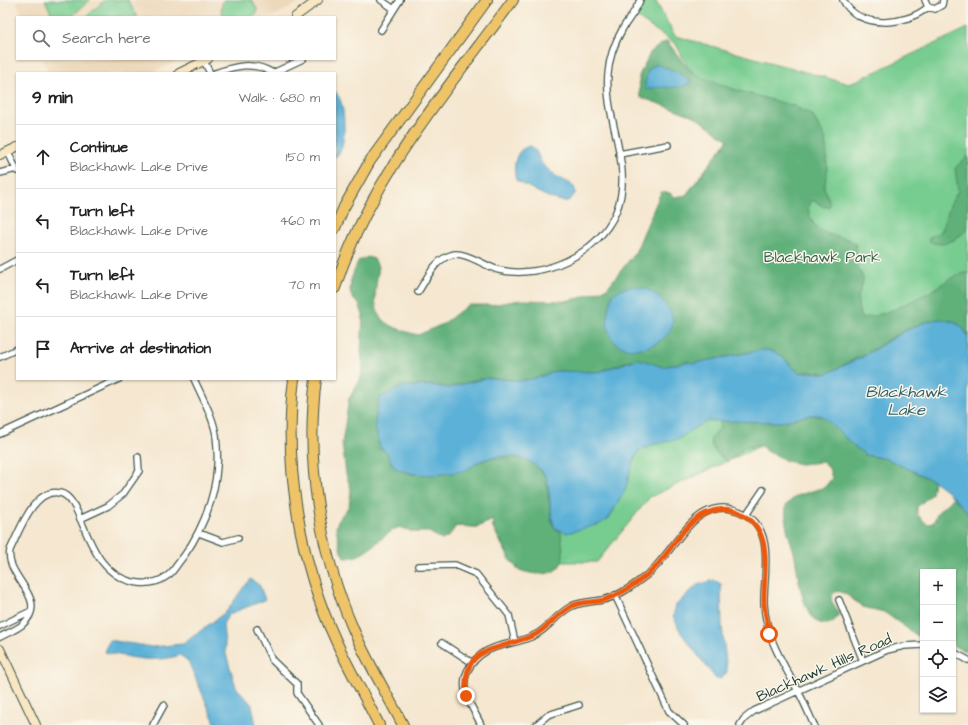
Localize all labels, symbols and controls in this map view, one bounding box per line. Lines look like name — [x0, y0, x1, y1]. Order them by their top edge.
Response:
search box — [16, 16, 336, 60]
icon: search — [30, 27, 52, 49]
text: Search here — [62, 28, 151, 49]
text: 9 min — [32, 86, 73, 110]
text: Walk · 680 m — [239, 89, 320, 107]
text: Continue — [70, 137, 128, 158]
icon: ahead — [32, 146, 54, 168]
text: 150 m — [286, 148, 320, 166]
text: Blackhawk Lake Drive — [70, 158, 208, 176]
text: Turn left — [70, 201, 134, 222]
icon: left — [32, 210, 54, 232]
text: 460 m — [279, 212, 320, 230]
text: Blackhawk Lake Drive — [70, 222, 208, 240]
park label: Blackhawk Park — [764, 247, 880, 268]
text: Turn left — [70, 265, 134, 286]
icon: left — [32, 274, 54, 296]
text: 70 m — [288, 276, 320, 294]
text: Blackhawk Lake Drive — [70, 286, 208, 304]
icon: arrive — [32, 338, 54, 360]
text: Arrive at destination — [70, 338, 211, 359]
water label: Blackhawk Lake — [866, 381, 948, 421]
map controls — [920, 569, 956, 713]
button: + — [920, 569, 956, 605]
button: − — [920, 605, 956, 641]
route start — [760, 625, 778, 643]
street label: Blackhawk Hills Road — [753, 629, 895, 707]
button: locate — [920, 641, 956, 677]
button: layers — [920, 677, 956, 713]
route end — [457, 687, 475, 705]

